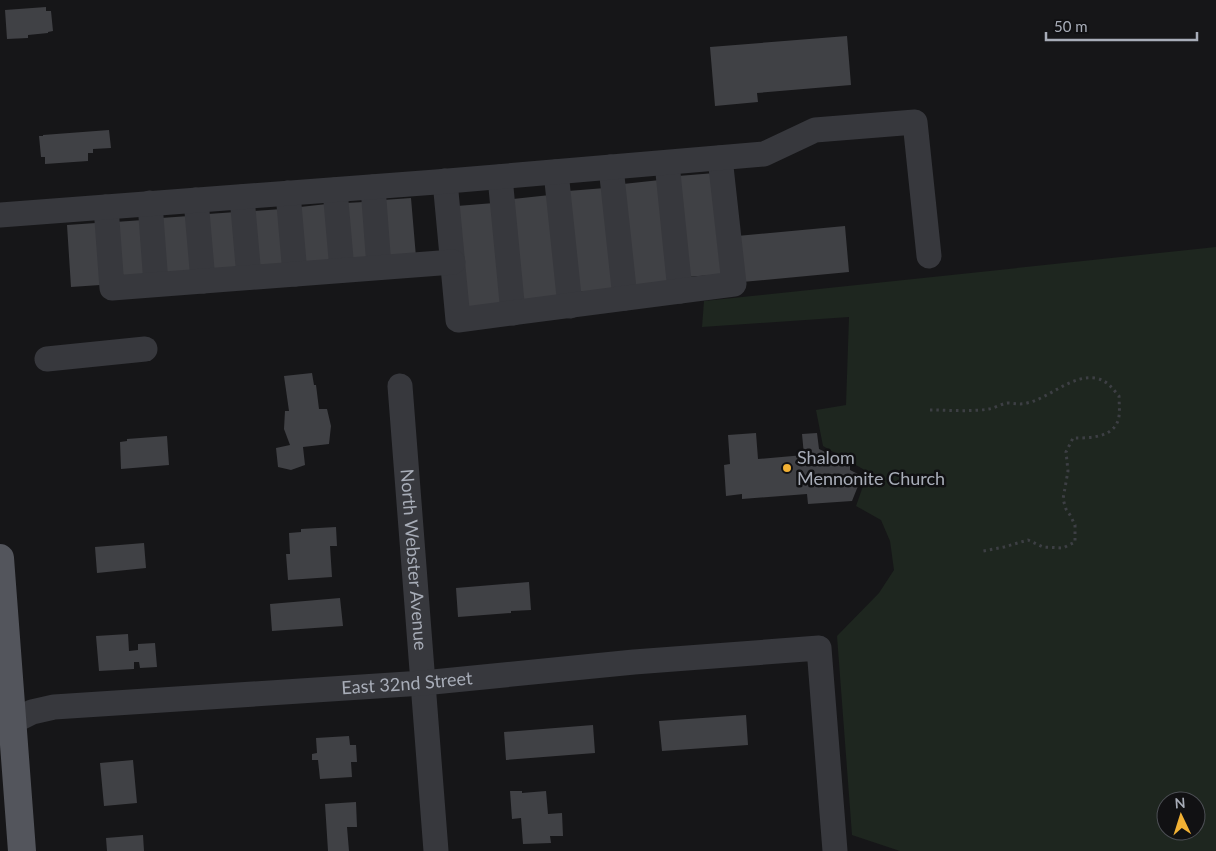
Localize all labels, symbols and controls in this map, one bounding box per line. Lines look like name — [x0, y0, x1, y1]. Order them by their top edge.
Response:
scale bar — [1046, 10, 1197, 42]
text: 50 m — [1054, 17, 1088, 35]
place label: Shalom Mennonite Church — [797, 446, 945, 489]
marker: Shalom Mennonite Church — [781, 462, 793, 474]
street label: North Webster Avenue — [396, 468, 432, 651]
street label: East 32nd Street — [341, 666, 474, 698]
north arrow — [1156, 791, 1206, 841]
text: N — [1174, 794, 1186, 811]

